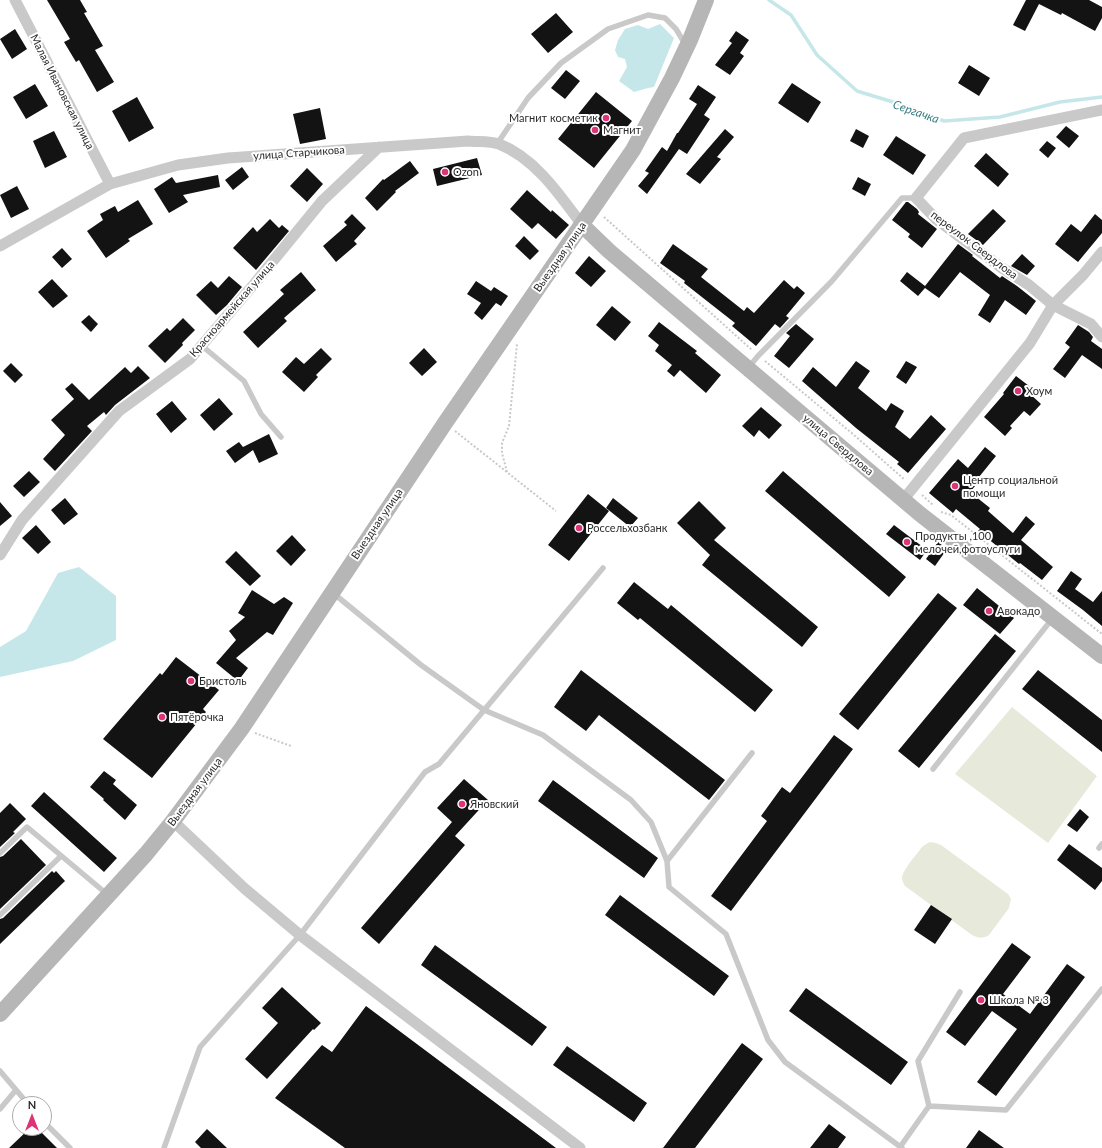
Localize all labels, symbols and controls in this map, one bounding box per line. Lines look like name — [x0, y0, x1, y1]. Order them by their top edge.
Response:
street label: Малая Ивановская улица — [27, 32, 97, 152]
water label: Сергачка — [891, 97, 941, 127]
place label: Магнит косметик — [509, 111, 598, 125]
marker: Магнит косметик — [601, 113, 611, 123]
place label: Магнит — [603, 123, 641, 137]
marker: Магнит — [590, 125, 600, 135]
street label: улица Старчикова — [253, 143, 345, 163]
place label: Ozon — [453, 165, 479, 179]
marker: Ozon — [440, 167, 450, 177]
street label: переулок Свердлова — [928, 208, 1020, 282]
street label: Выездная улица — [531, 219, 589, 295]
street label: Красноармейская улица — [187, 258, 277, 360]
place label: Хоум — [1026, 384, 1052, 398]
marker: Хоум — [1013, 386, 1023, 396]
street label: улица Свердлова — [800, 412, 876, 478]
place label: Центр социальной помощи — [963, 473, 1058, 499]
marker: Центр социальной помощи — [950, 481, 960, 491]
street label: Выездная улица — [348, 486, 406, 562]
place label: Россельхозбанк — [587, 521, 667, 535]
marker: Россельхозбанк — [574, 523, 584, 533]
place label: Продукты ,100 мелочей,фотоуслуги — [915, 529, 1020, 555]
marker: Продукты ,100 мелочей,фотоуслуги — [902, 537, 912, 547]
place label: Авокадо — [997, 604, 1040, 618]
marker: Авокадо — [984, 606, 994, 616]
place label: Бристоль — [199, 674, 247, 688]
marker: Бристоль — [186, 676, 196, 686]
place label: Пятёрочка — [170, 710, 224, 724]
marker: Пятёрочка — [157, 712, 167, 722]
street label: Выездная улица — [165, 755, 225, 829]
place label: Яновский — [470, 797, 519, 811]
marker: Яновский — [457, 799, 467, 809]
place label: Школа № 3 — [989, 993, 1049, 1007]
marker: Школа № 3 — [976, 995, 986, 1005]
north arrow — [12, 1096, 52, 1136]
text: N — [28, 1098, 36, 1111]

